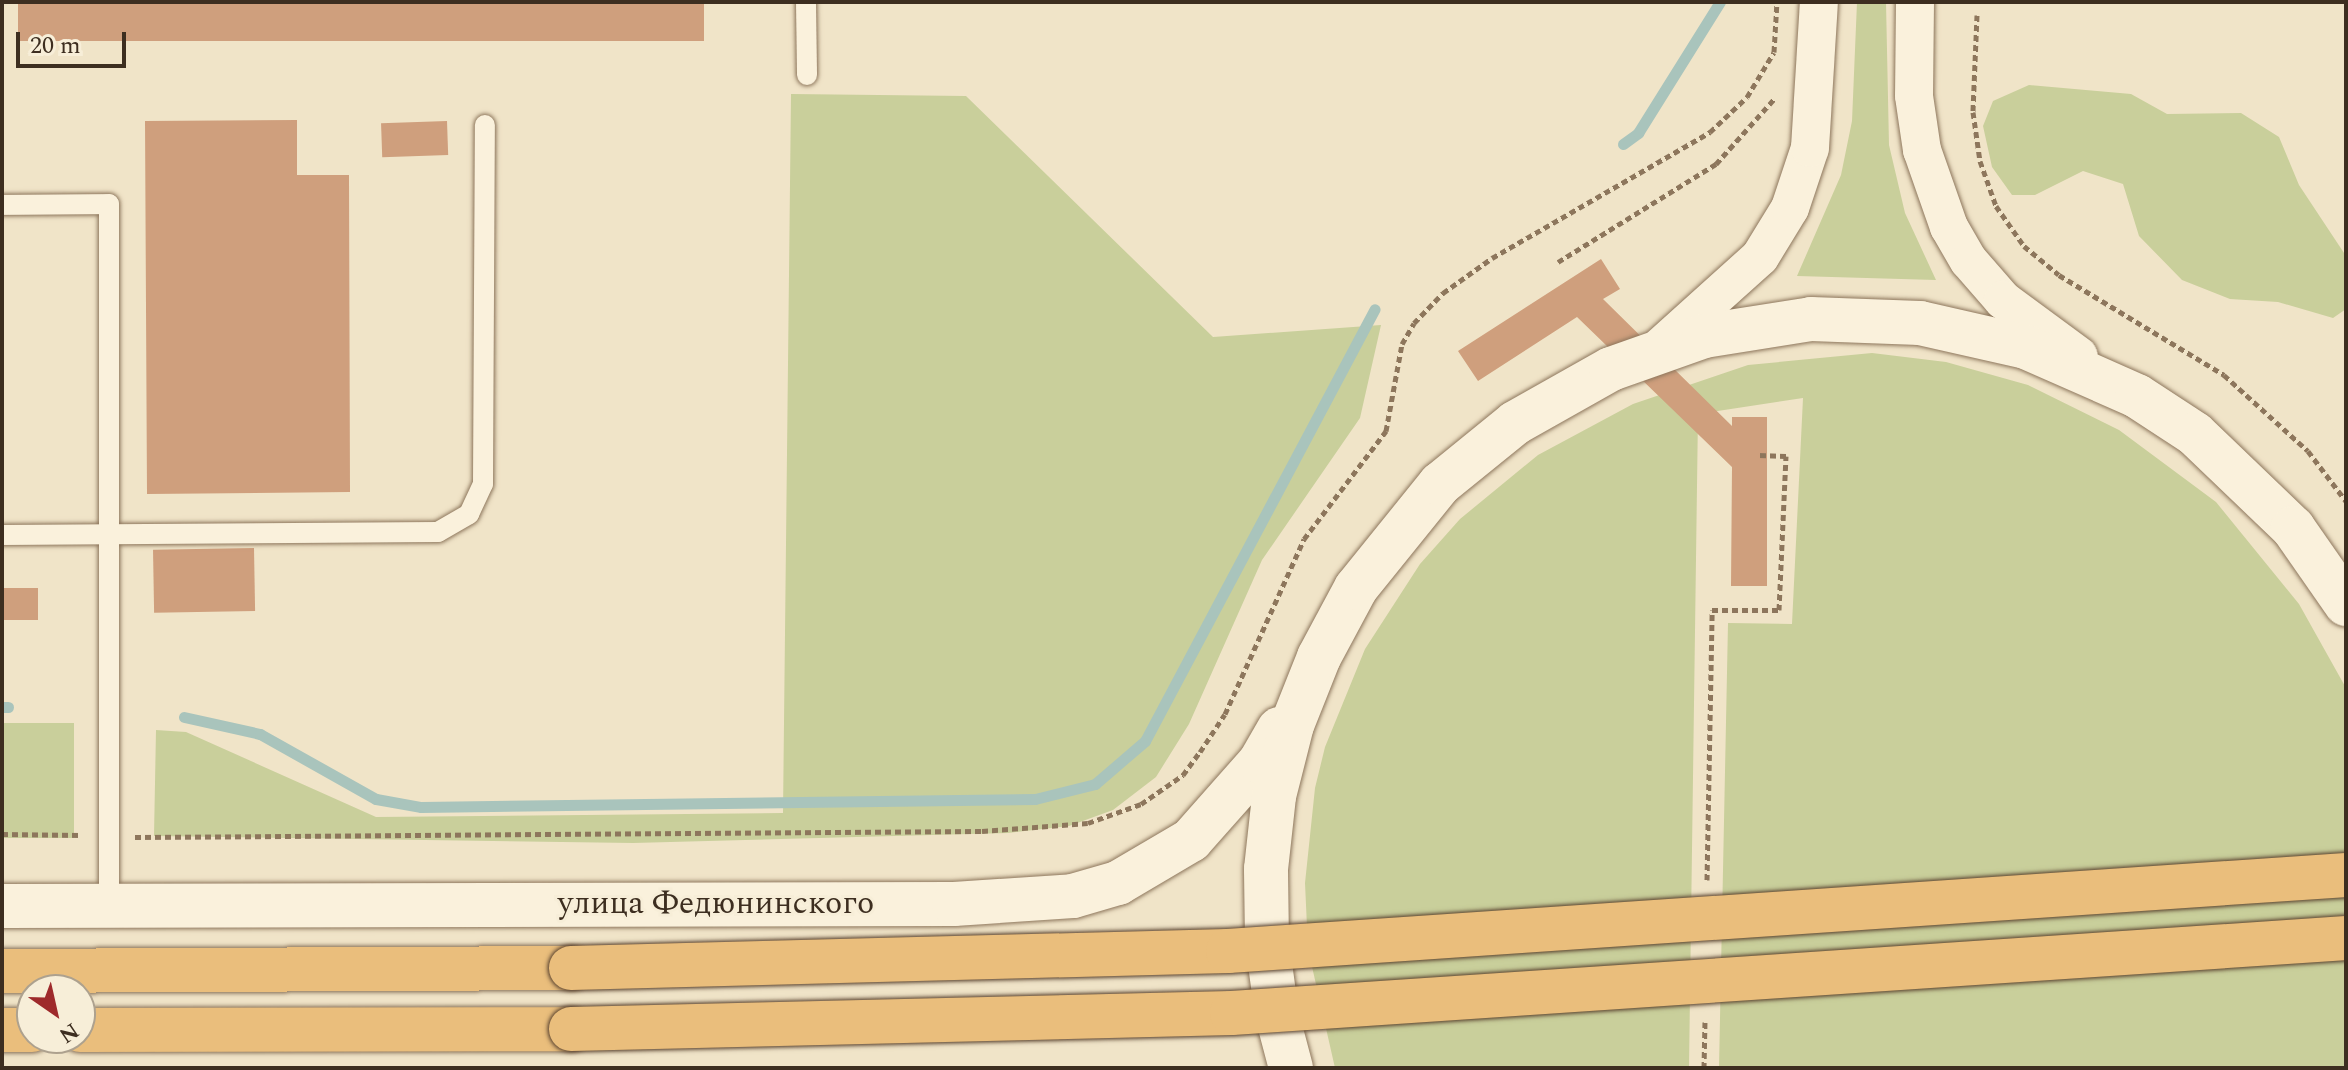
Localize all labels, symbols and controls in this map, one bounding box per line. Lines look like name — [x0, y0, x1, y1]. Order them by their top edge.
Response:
scale bar — [20, 16, 130, 66]
text: 20 m — [30, 28, 81, 64]
street label: улица Федюнинского — [558, 885, 874, 923]
north arrow — [16, 974, 96, 1054]
text: N — [52, 1014, 85, 1051]

